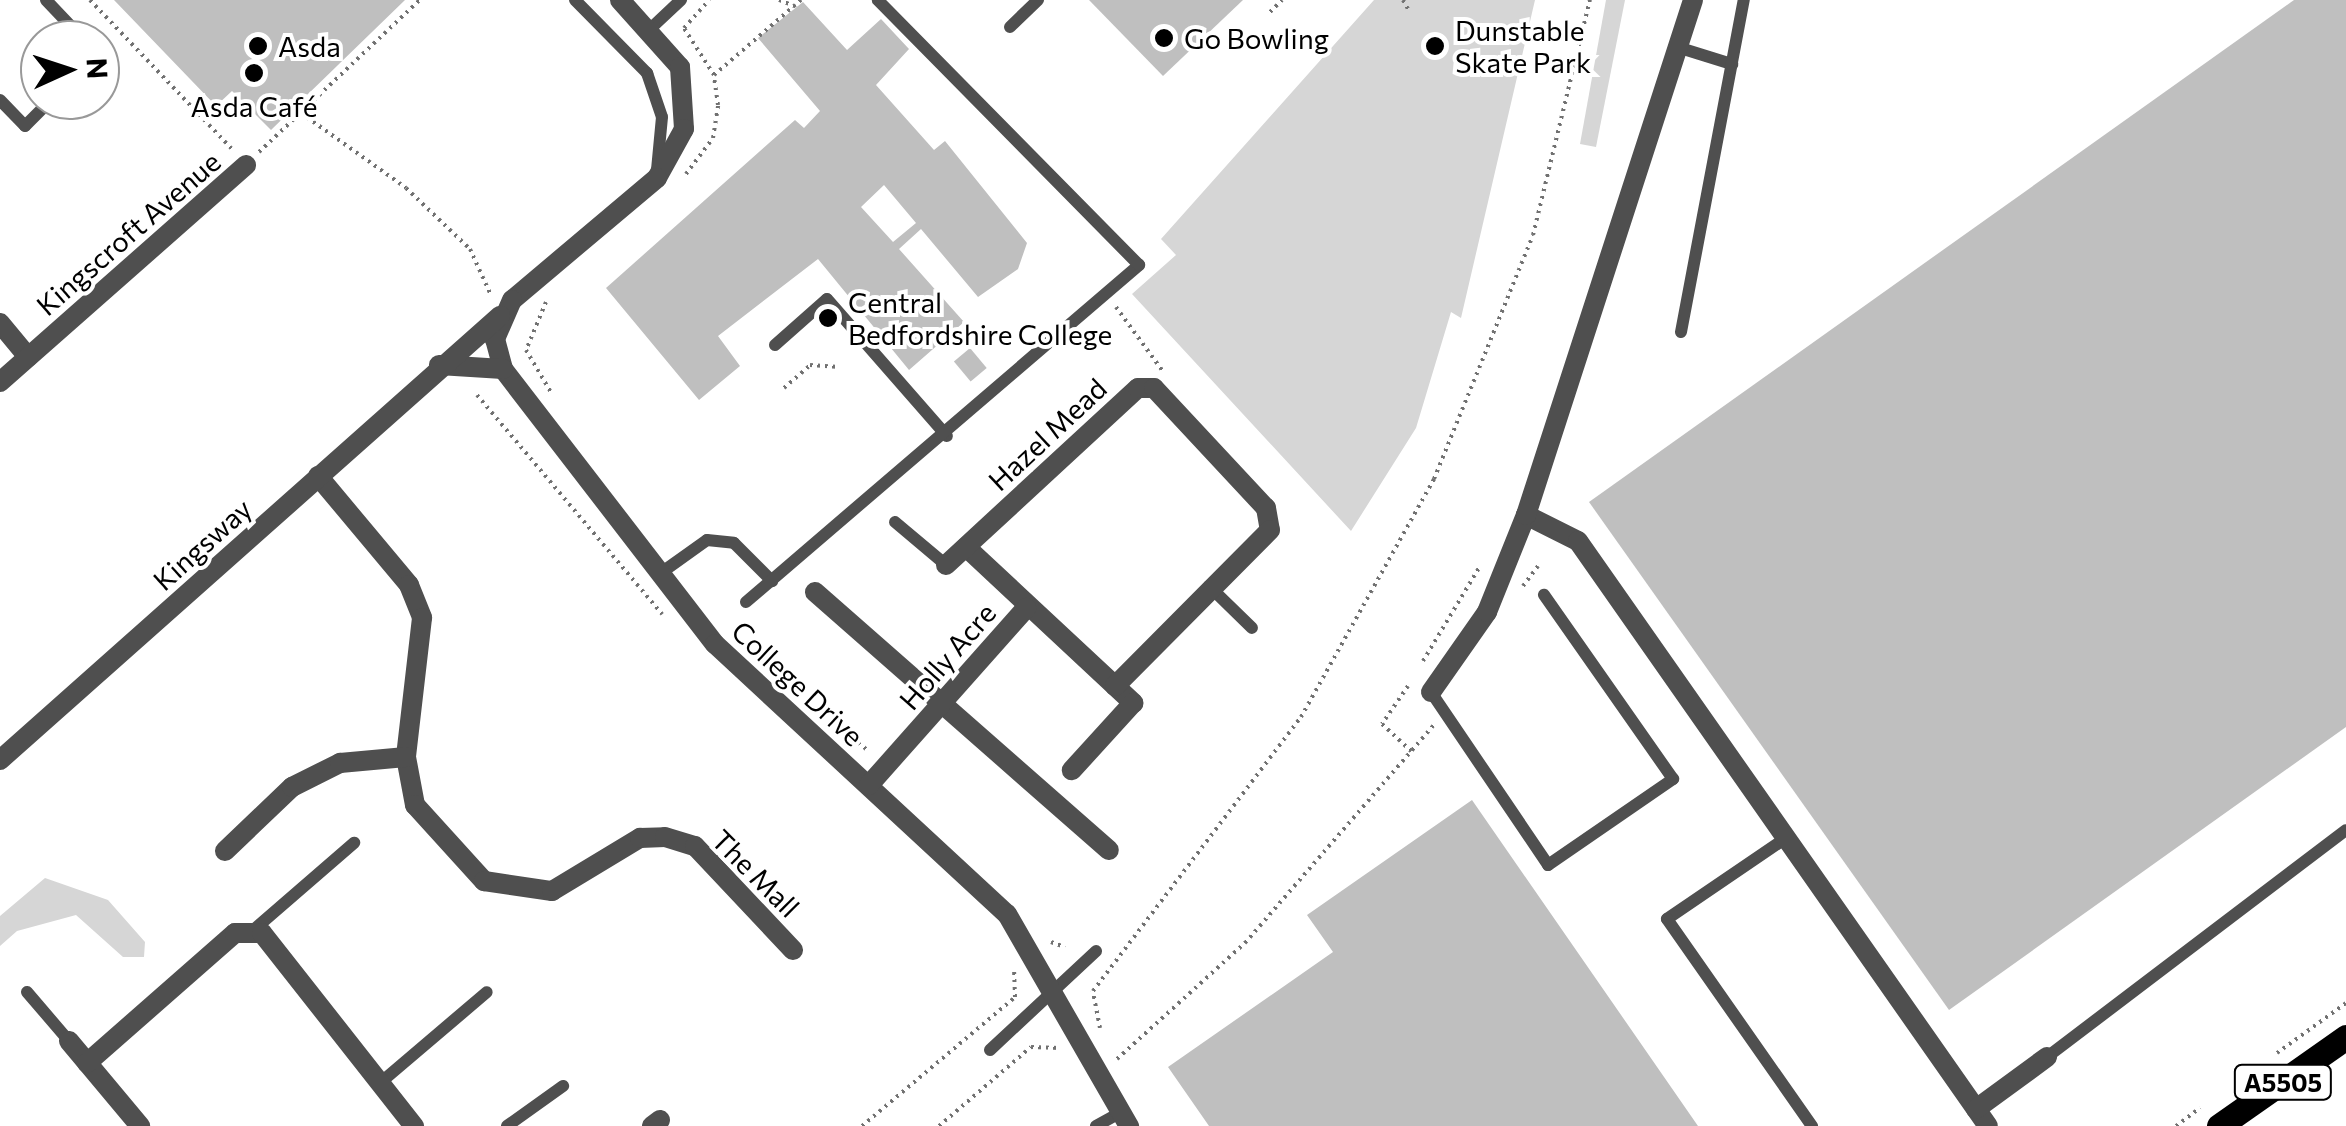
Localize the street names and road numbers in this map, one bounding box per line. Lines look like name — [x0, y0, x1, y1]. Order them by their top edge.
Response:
street label: Kingscroft Avenue — [29, 144, 227, 322]
street label: Hazel Mead — [981, 371, 1113, 497]
street label: Kingsway — [146, 491, 258, 597]
street label: Holly Acre — [892, 596, 1002, 716]
street label: College Drive — [725, 614, 871, 752]
street label: The Mall — [705, 822, 807, 924]
road number: A5505 — [2233, 1062, 2333, 1102]

